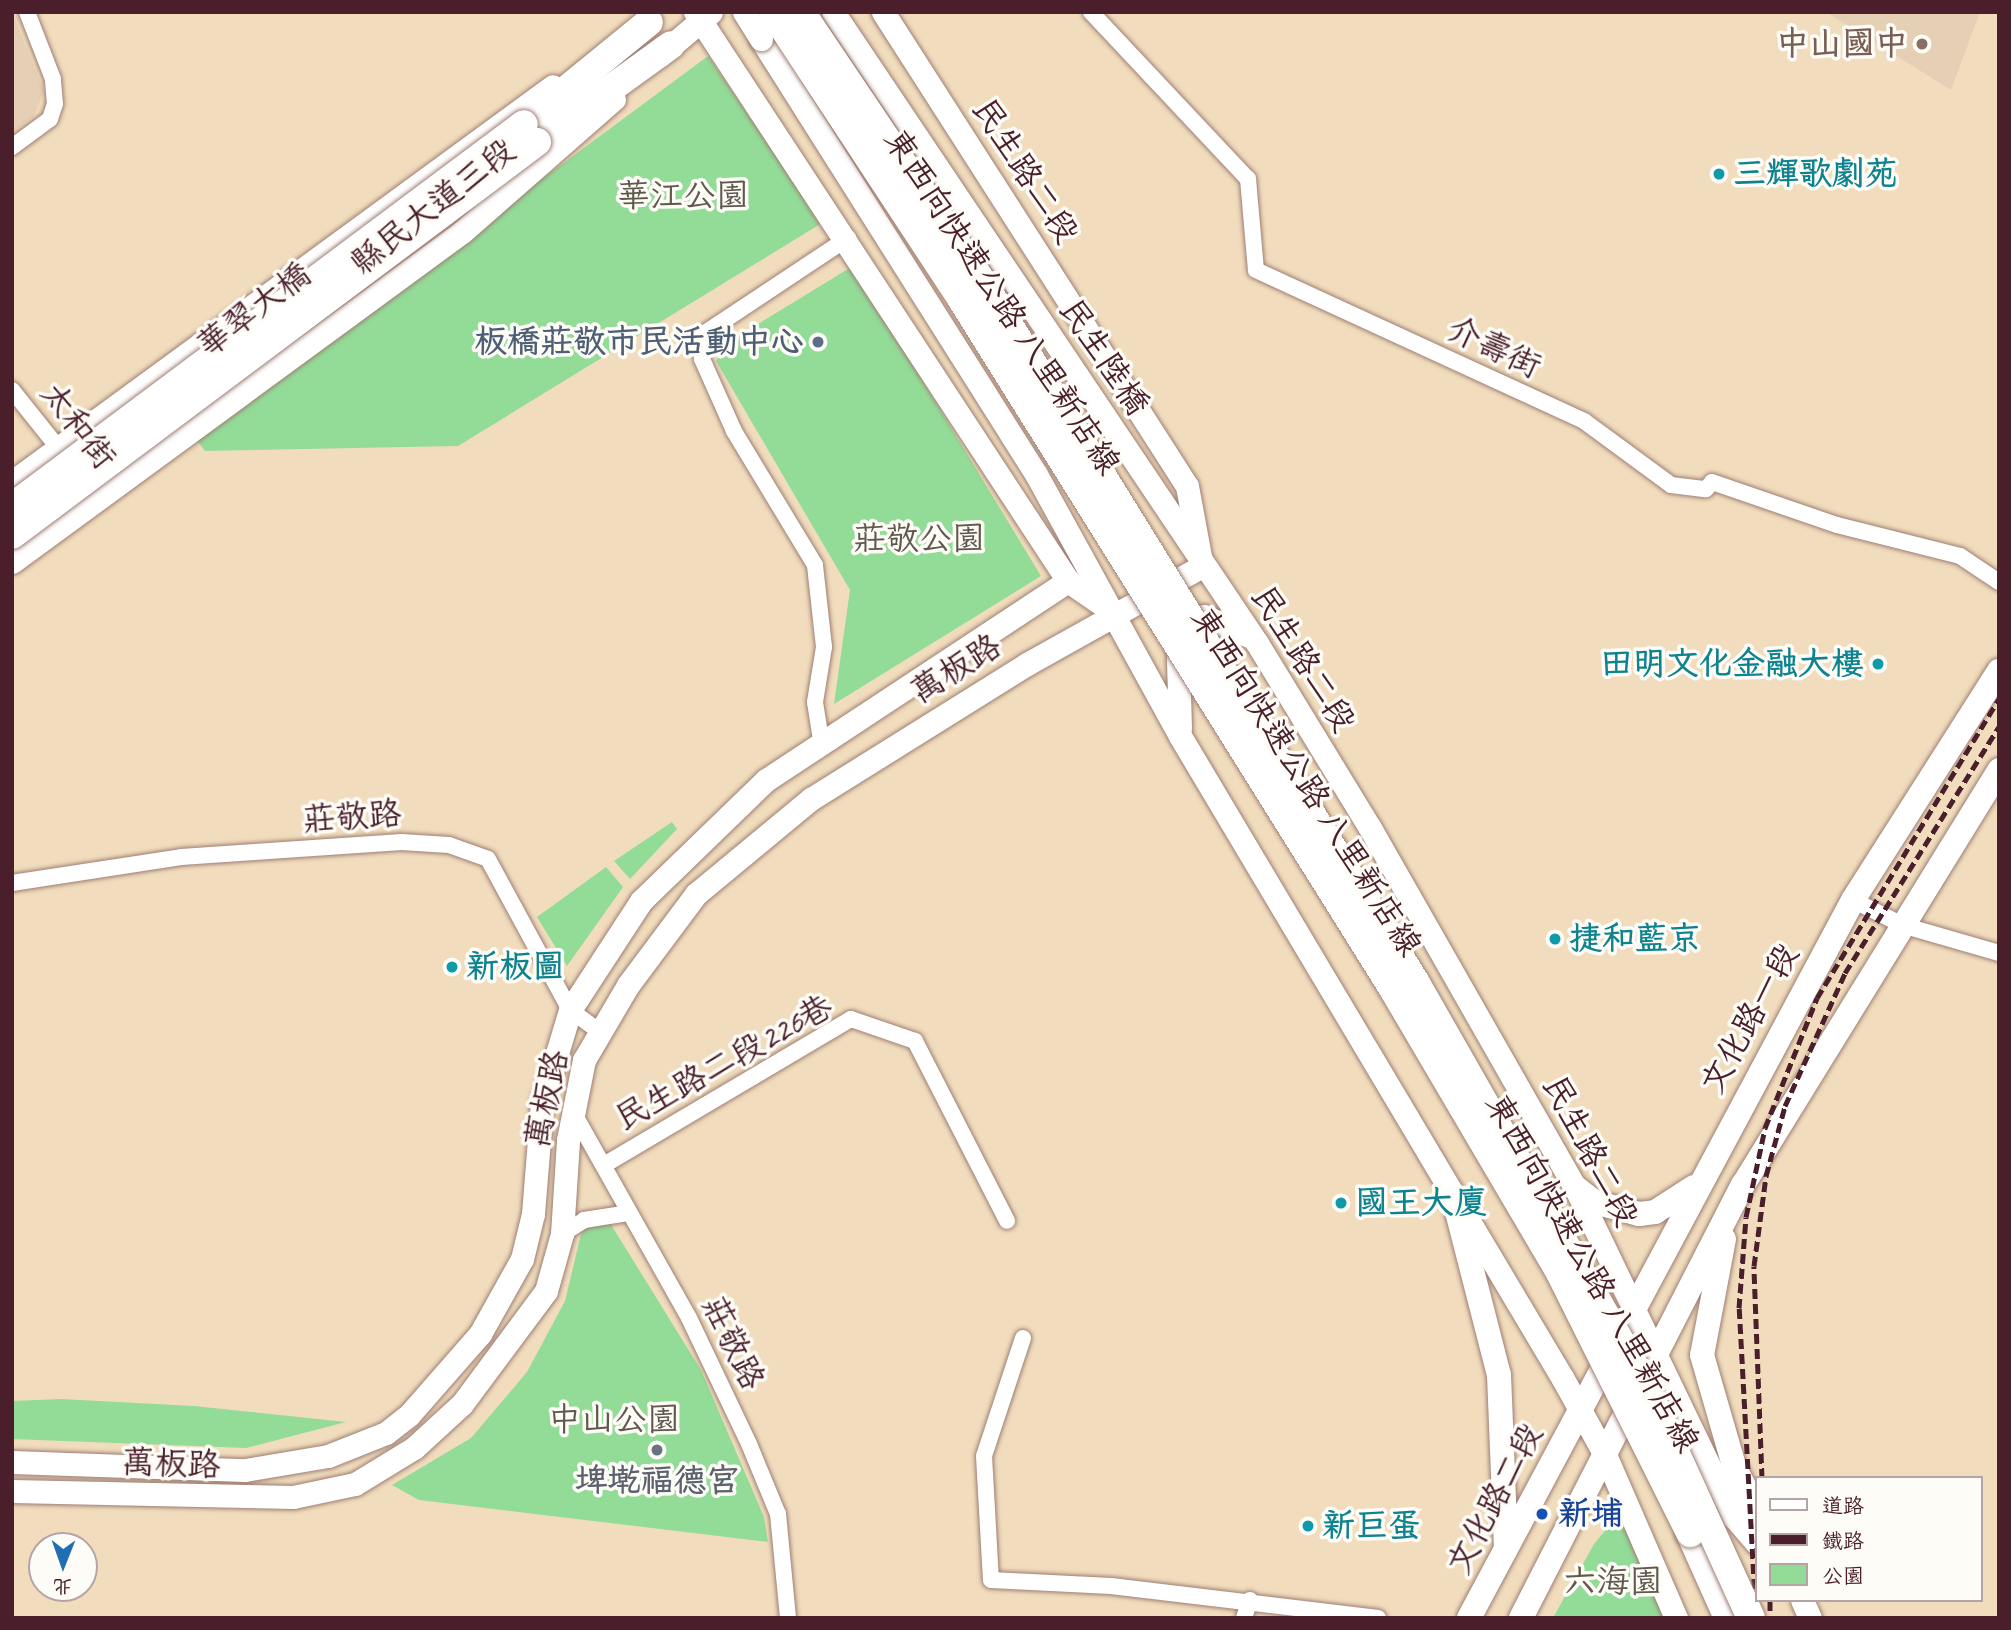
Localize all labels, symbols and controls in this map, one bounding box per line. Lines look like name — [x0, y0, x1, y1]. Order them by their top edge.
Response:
place label: 中山國中 — [1776, 24, 1908, 64]
marker: 中山國中 — [1914, 36, 1930, 52]
street label: 民生路二段 — [963, 91, 1087, 251]
street label: 東西向快速公路 八里新店線 — [875, 122, 1129, 482]
street label: 縣民大道三段 — [343, 130, 523, 284]
place label: 三輝歌劇苑 — [1733, 154, 1898, 194]
marker: 三輝歌劇苑 — [1711, 166, 1727, 182]
park label: 華江公園 — [617, 176, 749, 216]
street label: 華翠大橋 — [189, 254, 319, 366]
street label: 民生陸橋 — [1051, 291, 1157, 423]
street label: 介壽街 — [1441, 309, 1547, 387]
place label: 板橋莊敬市民活動中心 — [474, 322, 804, 362]
marker: 板橋莊敬市民活動中心 — [810, 334, 826, 350]
street label: 太和街 — [32, 375, 124, 477]
park label: 莊敬公園 — [853, 519, 985, 559]
street label: 民生路二段 — [1242, 579, 1364, 739]
street label: 東西向快速公路 八里新店線 — [1182, 600, 1430, 964]
street label: 萬板路 — [904, 626, 1008, 712]
place label: 田明文化金融大樓 — [1600, 644, 1864, 684]
marker: 田明文化金融大樓 — [1870, 656, 1886, 672]
street label: 莊敬路 — [301, 794, 403, 840]
place label: 捷和藍京 — [1569, 919, 1701, 959]
marker: 捷和藍京 — [1547, 931, 1563, 947]
street label: 文化路一段 — [1693, 937, 1807, 1101]
place label: 新板圖 — [466, 947, 565, 987]
marker: 新板圖 — [444, 959, 460, 975]
street label: 民生路二段226巷 — [608, 987, 840, 1139]
street label: 萬板路 — [517, 1046, 577, 1152]
street label: 民生路二段 — [1534, 1069, 1646, 1233]
street label: 東西向快速公路 八里新店線 — [1477, 1087, 1707, 1459]
place label: 國王大廈 — [1355, 1183, 1487, 1223]
marker: 國王大廈 — [1333, 1195, 1349, 1211]
street label: 莊敬路 — [694, 1290, 772, 1396]
park label: 中山公園 — [548, 1400, 680, 1440]
street label: 文化路二段 — [1439, 1417, 1551, 1581]
street label: 萬板路 — [121, 1442, 221, 1486]
marker: 埤墘福德宮 — [649, 1442, 665, 1458]
place label: 埤墘福德宮 — [575, 1461, 739, 1501]
legend — [1756, 1476, 1983, 1602]
text: 道路 — [1822, 1493, 1864, 1519]
place label: 新埔 — [1558, 1494, 1624, 1534]
marker: 新埔 — [1532, 1504, 1552, 1524]
place label: 新巨蛋 — [1322, 1506, 1421, 1546]
marker: 新巨蛋 — [1300, 1518, 1316, 1534]
text: 鐵路 — [1822, 1528, 1864, 1554]
north arrow — [28, 1532, 98, 1602]
park label: 六海園 — [1564, 1562, 1662, 1602]
text: 公園 — [1822, 1563, 1864, 1589]
text: 北 — [53, 1574, 72, 1598]

